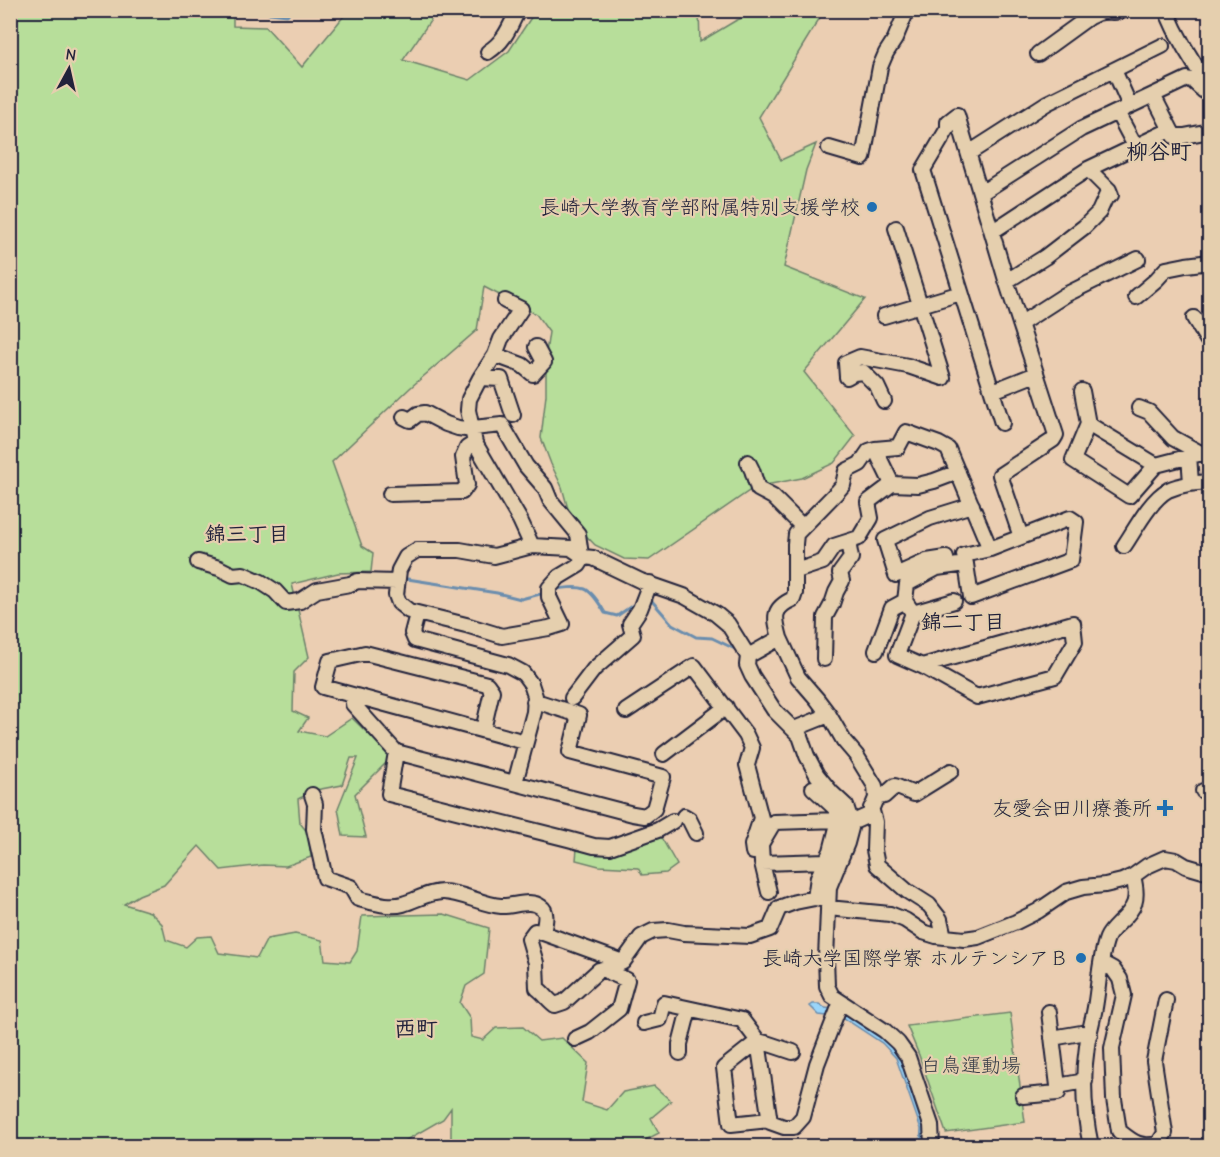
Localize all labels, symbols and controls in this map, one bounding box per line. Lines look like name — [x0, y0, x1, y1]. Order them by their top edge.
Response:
north arrow — [39, 39, 99, 99]
text: N — [65, 45, 77, 65]
district label: 柳谷町 — [1126, 139, 1192, 165]
place label: 長崎大学教育学部附属特別支援学校 — [540, 196, 860, 219]
marker: 長崎大学教育学部附属特別支援学校 — [865, 200, 879, 214]
district label: 錦三丁目 — [205, 522, 289, 546]
district label: 錦二丁目 — [921, 610, 1005, 634]
place label: 友愛会田川療養所 — [992, 797, 1152, 820]
marker: 友愛会田川療養所 — [1156, 799, 1174, 817]
place label: 長崎大学国際学寮 ホルテンシアＢ — [762, 947, 1069, 970]
marker: 長崎大学国際学寮 ホルテンシアＢ — [1074, 951, 1088, 965]
district label: 西町 — [394, 1016, 438, 1042]
park label: 白鳥運動場 — [921, 1054, 1021, 1077]

